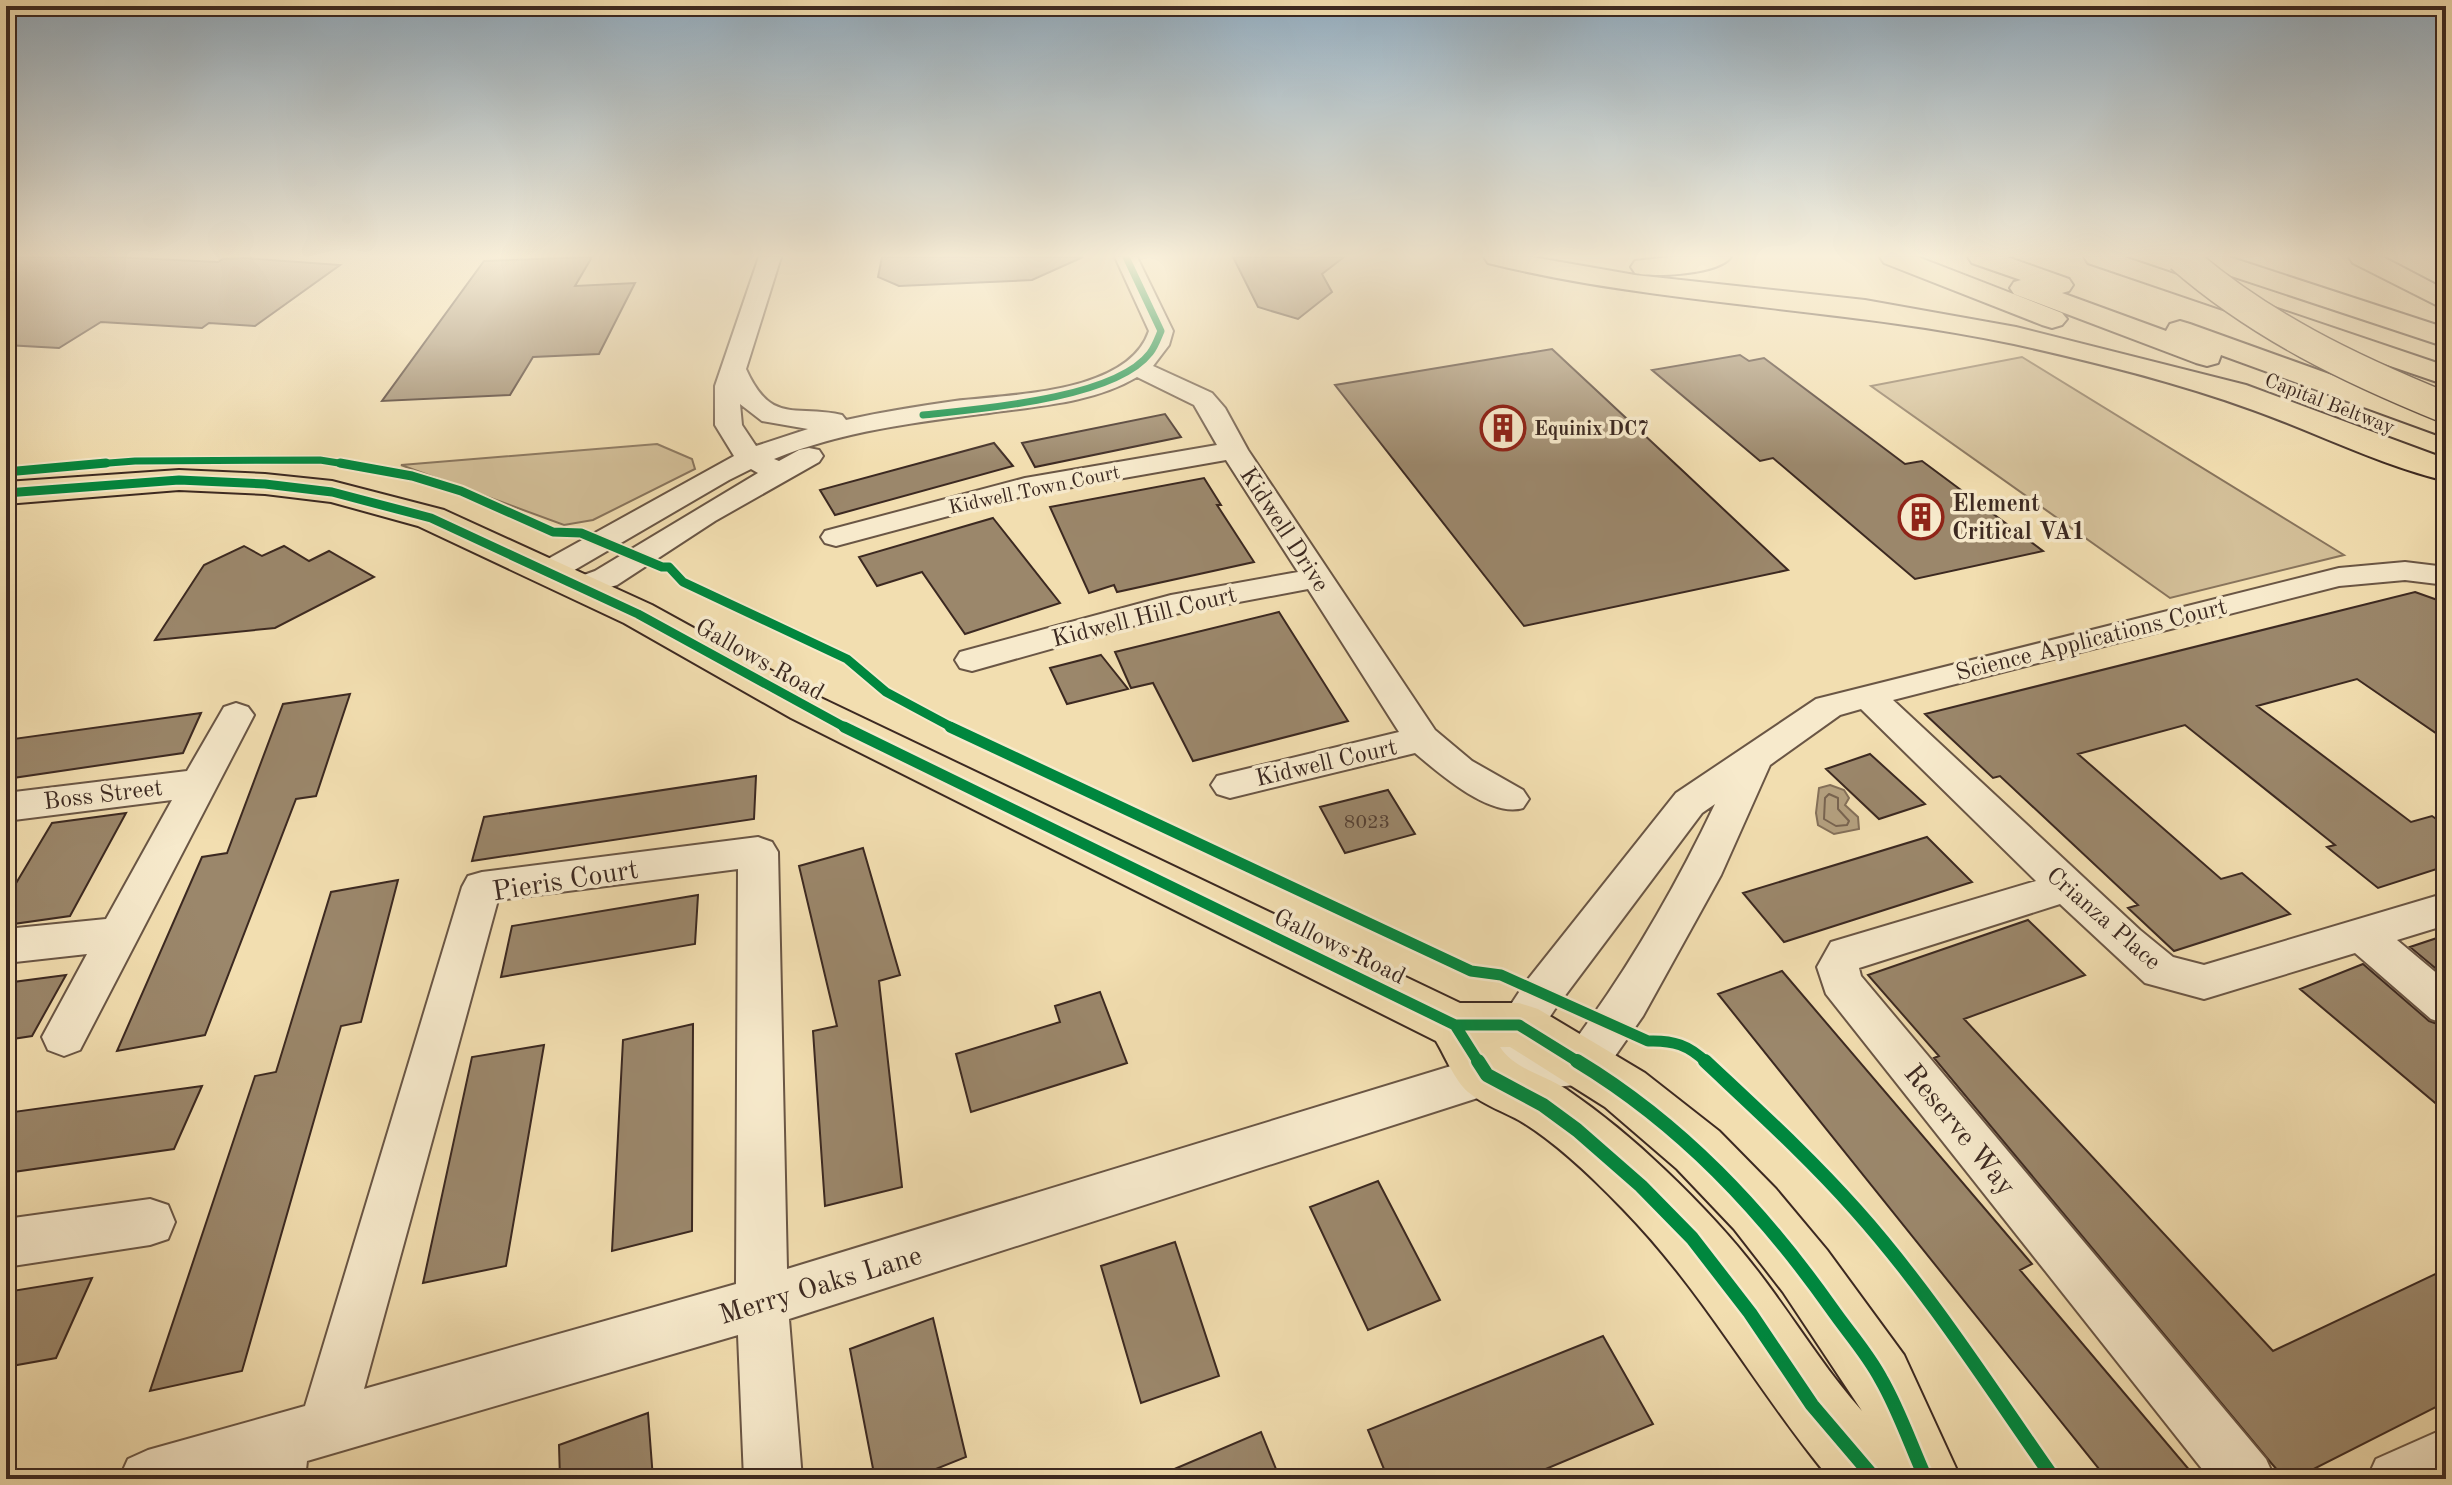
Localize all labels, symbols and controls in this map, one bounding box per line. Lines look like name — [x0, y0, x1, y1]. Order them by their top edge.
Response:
street label: Capital Beltway — [2262, 371, 2397, 439]
building icon: Equinix DC7 — [1479, 404, 1527, 452]
place label: Equinix DC7 — [1534, 420, 1649, 440]
street label: Kidwell Town Court — [947, 463, 1122, 519]
street label: Kidwell Drive — [1234, 464, 1332, 597]
building icon: Element Critical VA1 — [1897, 493, 1945, 541]
place label: Element Critical VA1 — [1952, 493, 2085, 545]
street label: Kidwell Hill Court — [1050, 583, 1239, 653]
street label: Science Applications Court — [1953, 596, 2229, 686]
street label: Gallows Road — [691, 616, 827, 706]
street label: Kidwell Court — [1253, 736, 1399, 792]
street label: Boss Street — [42, 777, 164, 815]
house number: 8023 — [1344, 813, 1390, 833]
street label: Pieris Court — [490, 857, 640, 907]
street label: Crianza Place — [2041, 864, 2164, 975]
street label: Gallows Road — [1270, 906, 1409, 990]
street label: Reserve Way — [1898, 1060, 2020, 1202]
street label: Merry Oaks Lane — [716, 1243, 926, 1331]

